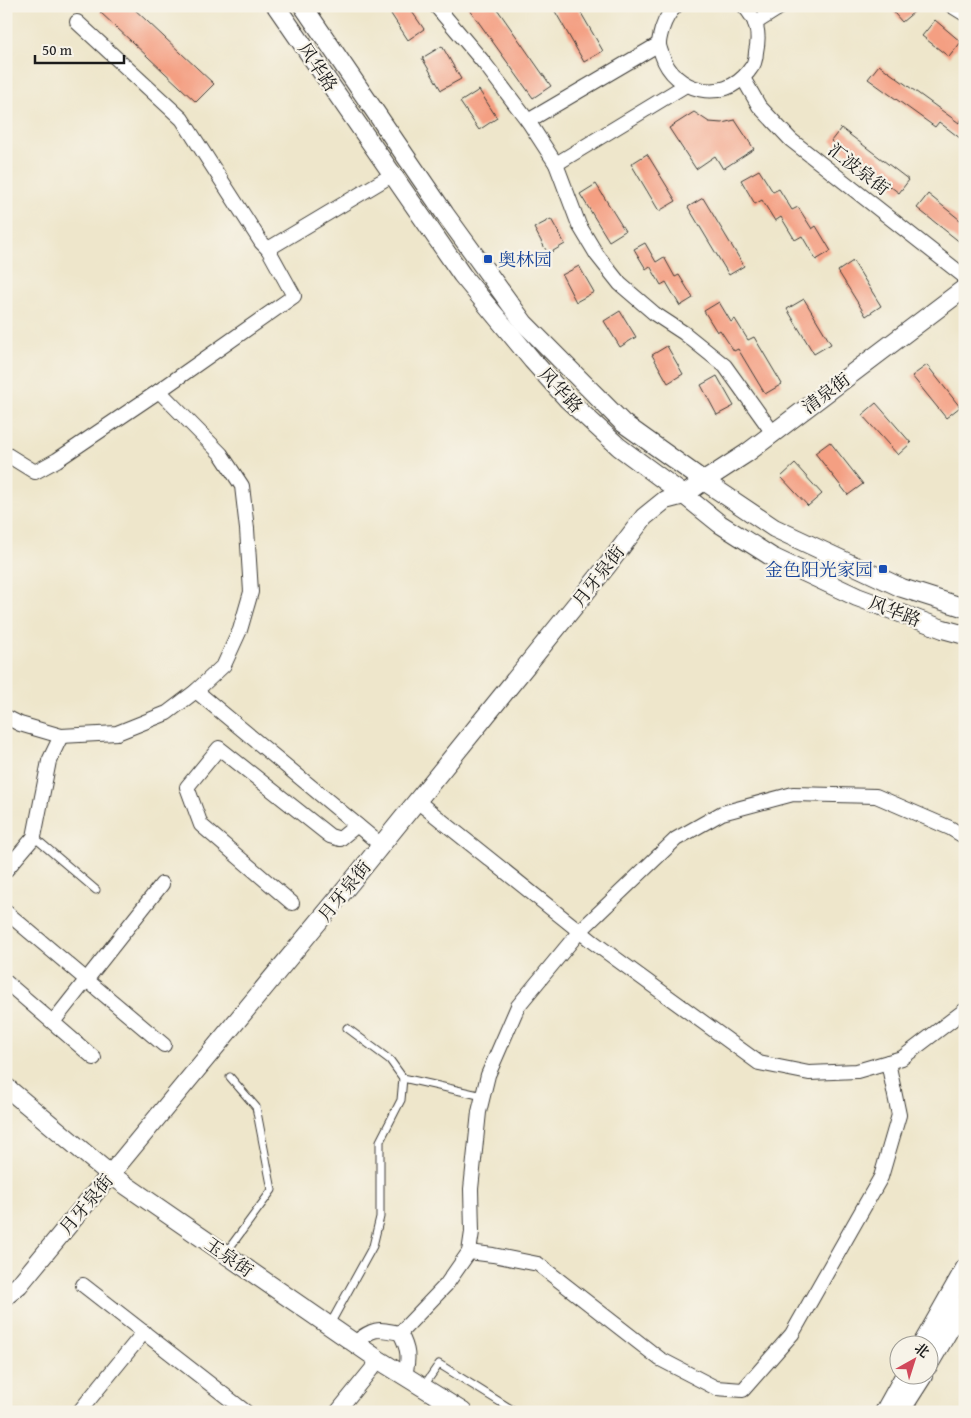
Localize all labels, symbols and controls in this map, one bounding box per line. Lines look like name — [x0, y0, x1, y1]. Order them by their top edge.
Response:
scale bar — [35, 32, 124, 64]
street label: 风华路 — [292, 37, 344, 97]
text: 50 m — [42, 39, 73, 60]
street label: 汇波泉街 — [822, 136, 896, 202]
place label: 奥林园 — [498, 246, 552, 273]
marker: 奥林园 — [482, 253, 494, 265]
street label: 风华路 — [533, 361, 589, 419]
street label: 清泉街 — [796, 366, 856, 420]
street label: 月牙泉街 — [565, 539, 631, 613]
place label: 金色阳光家园 — [765, 556, 873, 583]
marker: 金色阳光家园 — [877, 563, 889, 575]
street label: 风华路 — [865, 589, 925, 633]
street label: 月牙泉街 — [311, 855, 377, 927]
street label: 月牙泉街 — [53, 1168, 119, 1240]
street label: 玉泉街 — [199, 1230, 259, 1284]
north arrow — [888, 1336, 938, 1386]
text: 北 — [910, 1338, 934, 1362]

